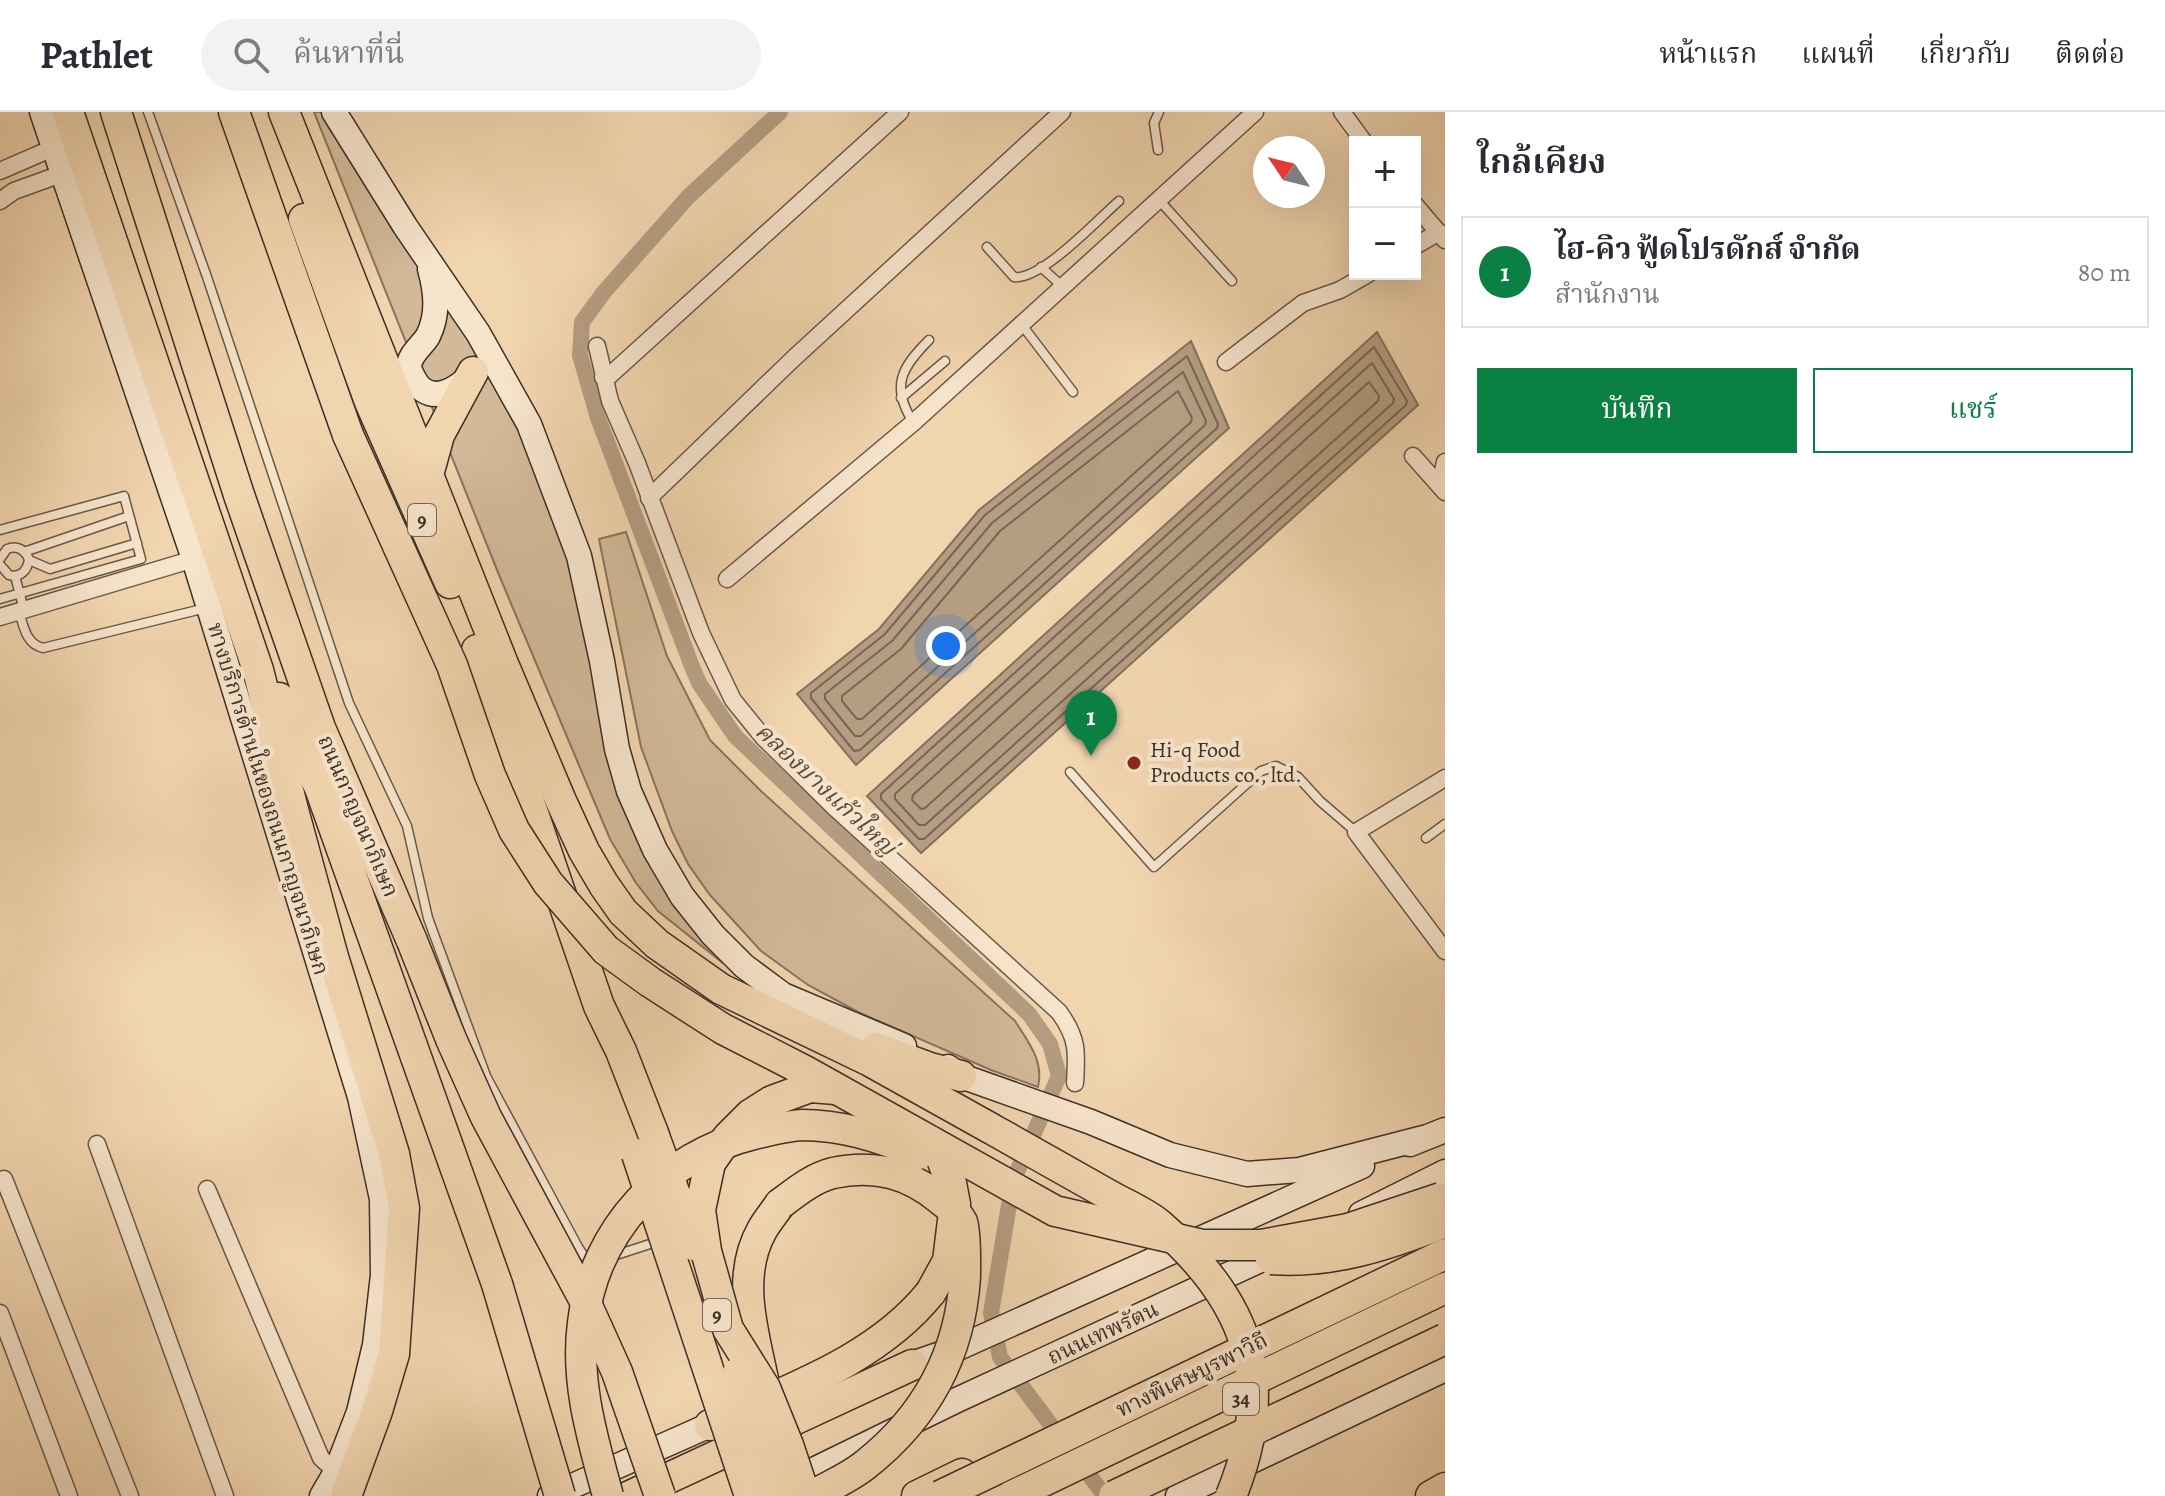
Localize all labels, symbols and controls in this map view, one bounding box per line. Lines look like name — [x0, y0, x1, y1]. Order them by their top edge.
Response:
search box — [201, 19, 761, 91]
text: Pathlet — [40, 29, 153, 81]
icon: search — [229, 33, 273, 77]
text: ค้นหาที่นี่ — [293, 33, 405, 73]
text: หน้าแรก — [1659, 35, 1757, 73]
text: แผนที่ — [1801, 35, 1875, 73]
text: เกี่ยวกับ — [1919, 35, 2011, 73]
text: ติดต่อ — [2055, 35, 2125, 73]
north arrow — [1253, 136, 1325, 208]
map controls — [1349, 136, 1421, 280]
button: + — [1349, 136, 1421, 208]
text: ใกล้เคียง — [1477, 138, 1606, 185]
button: − — [1349, 208, 1421, 280]
text: ไฮ-คิว ฟู้ดโปรดักส์ จำกัด — [1555, 229, 1861, 269]
text: 1 — [1500, 255, 1510, 290]
text: 80 m — [2078, 255, 2131, 290]
text: สำนักงาน — [1555, 277, 1660, 312]
button: บันทึก — [1477, 368, 1797, 453]
button: แชร์ — [1813, 368, 2133, 453]
road number: 9 — [408, 504, 436, 536]
street label: ทางบริการด้านในของถนนกาญจนาภิเษก — [200, 619, 336, 979]
your location — [926, 626, 966, 666]
pin: 1 — [1065, 690, 1117, 756]
water label: คลองบางแก้วใหญ่ — [749, 715, 906, 865]
street label: ถนนกาญจนาภิเษก — [310, 730, 406, 902]
place label: Hi-q Food Products co., ltd. — [1150, 735, 1302, 790]
marker: Hi-q Food Products co., ltd. — [1125, 754, 1143, 772]
street label: ถนนเทพรัตน — [1042, 1294, 1164, 1372]
road number: 9 — [703, 1299, 731, 1331]
street label: ทางพิเศษบูรพาวิถี — [1111, 1325, 1273, 1425]
road number: 34 — [1223, 1383, 1259, 1415]

